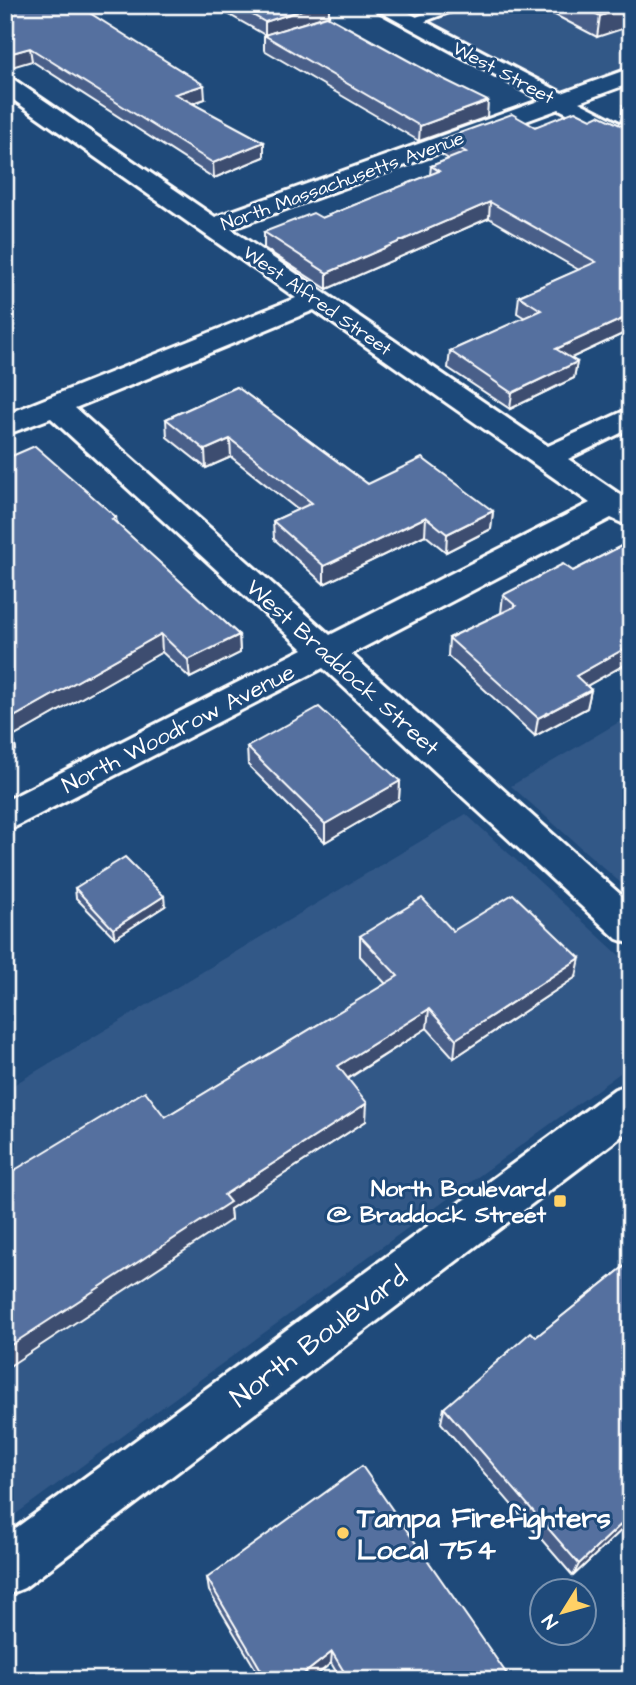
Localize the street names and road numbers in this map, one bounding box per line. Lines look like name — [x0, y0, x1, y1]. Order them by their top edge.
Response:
street label: West Street — [448, 35, 559, 112]
street label: North Massachusetts Avenue — [217, 125, 468, 238]
street label: West Alfred Street — [237, 240, 397, 363]
street label: West Braddock Street — [239, 572, 447, 764]
street label: North Woodrow Avenue — [57, 656, 300, 802]
street label: North Boulevard — [222, 1257, 416, 1417]

